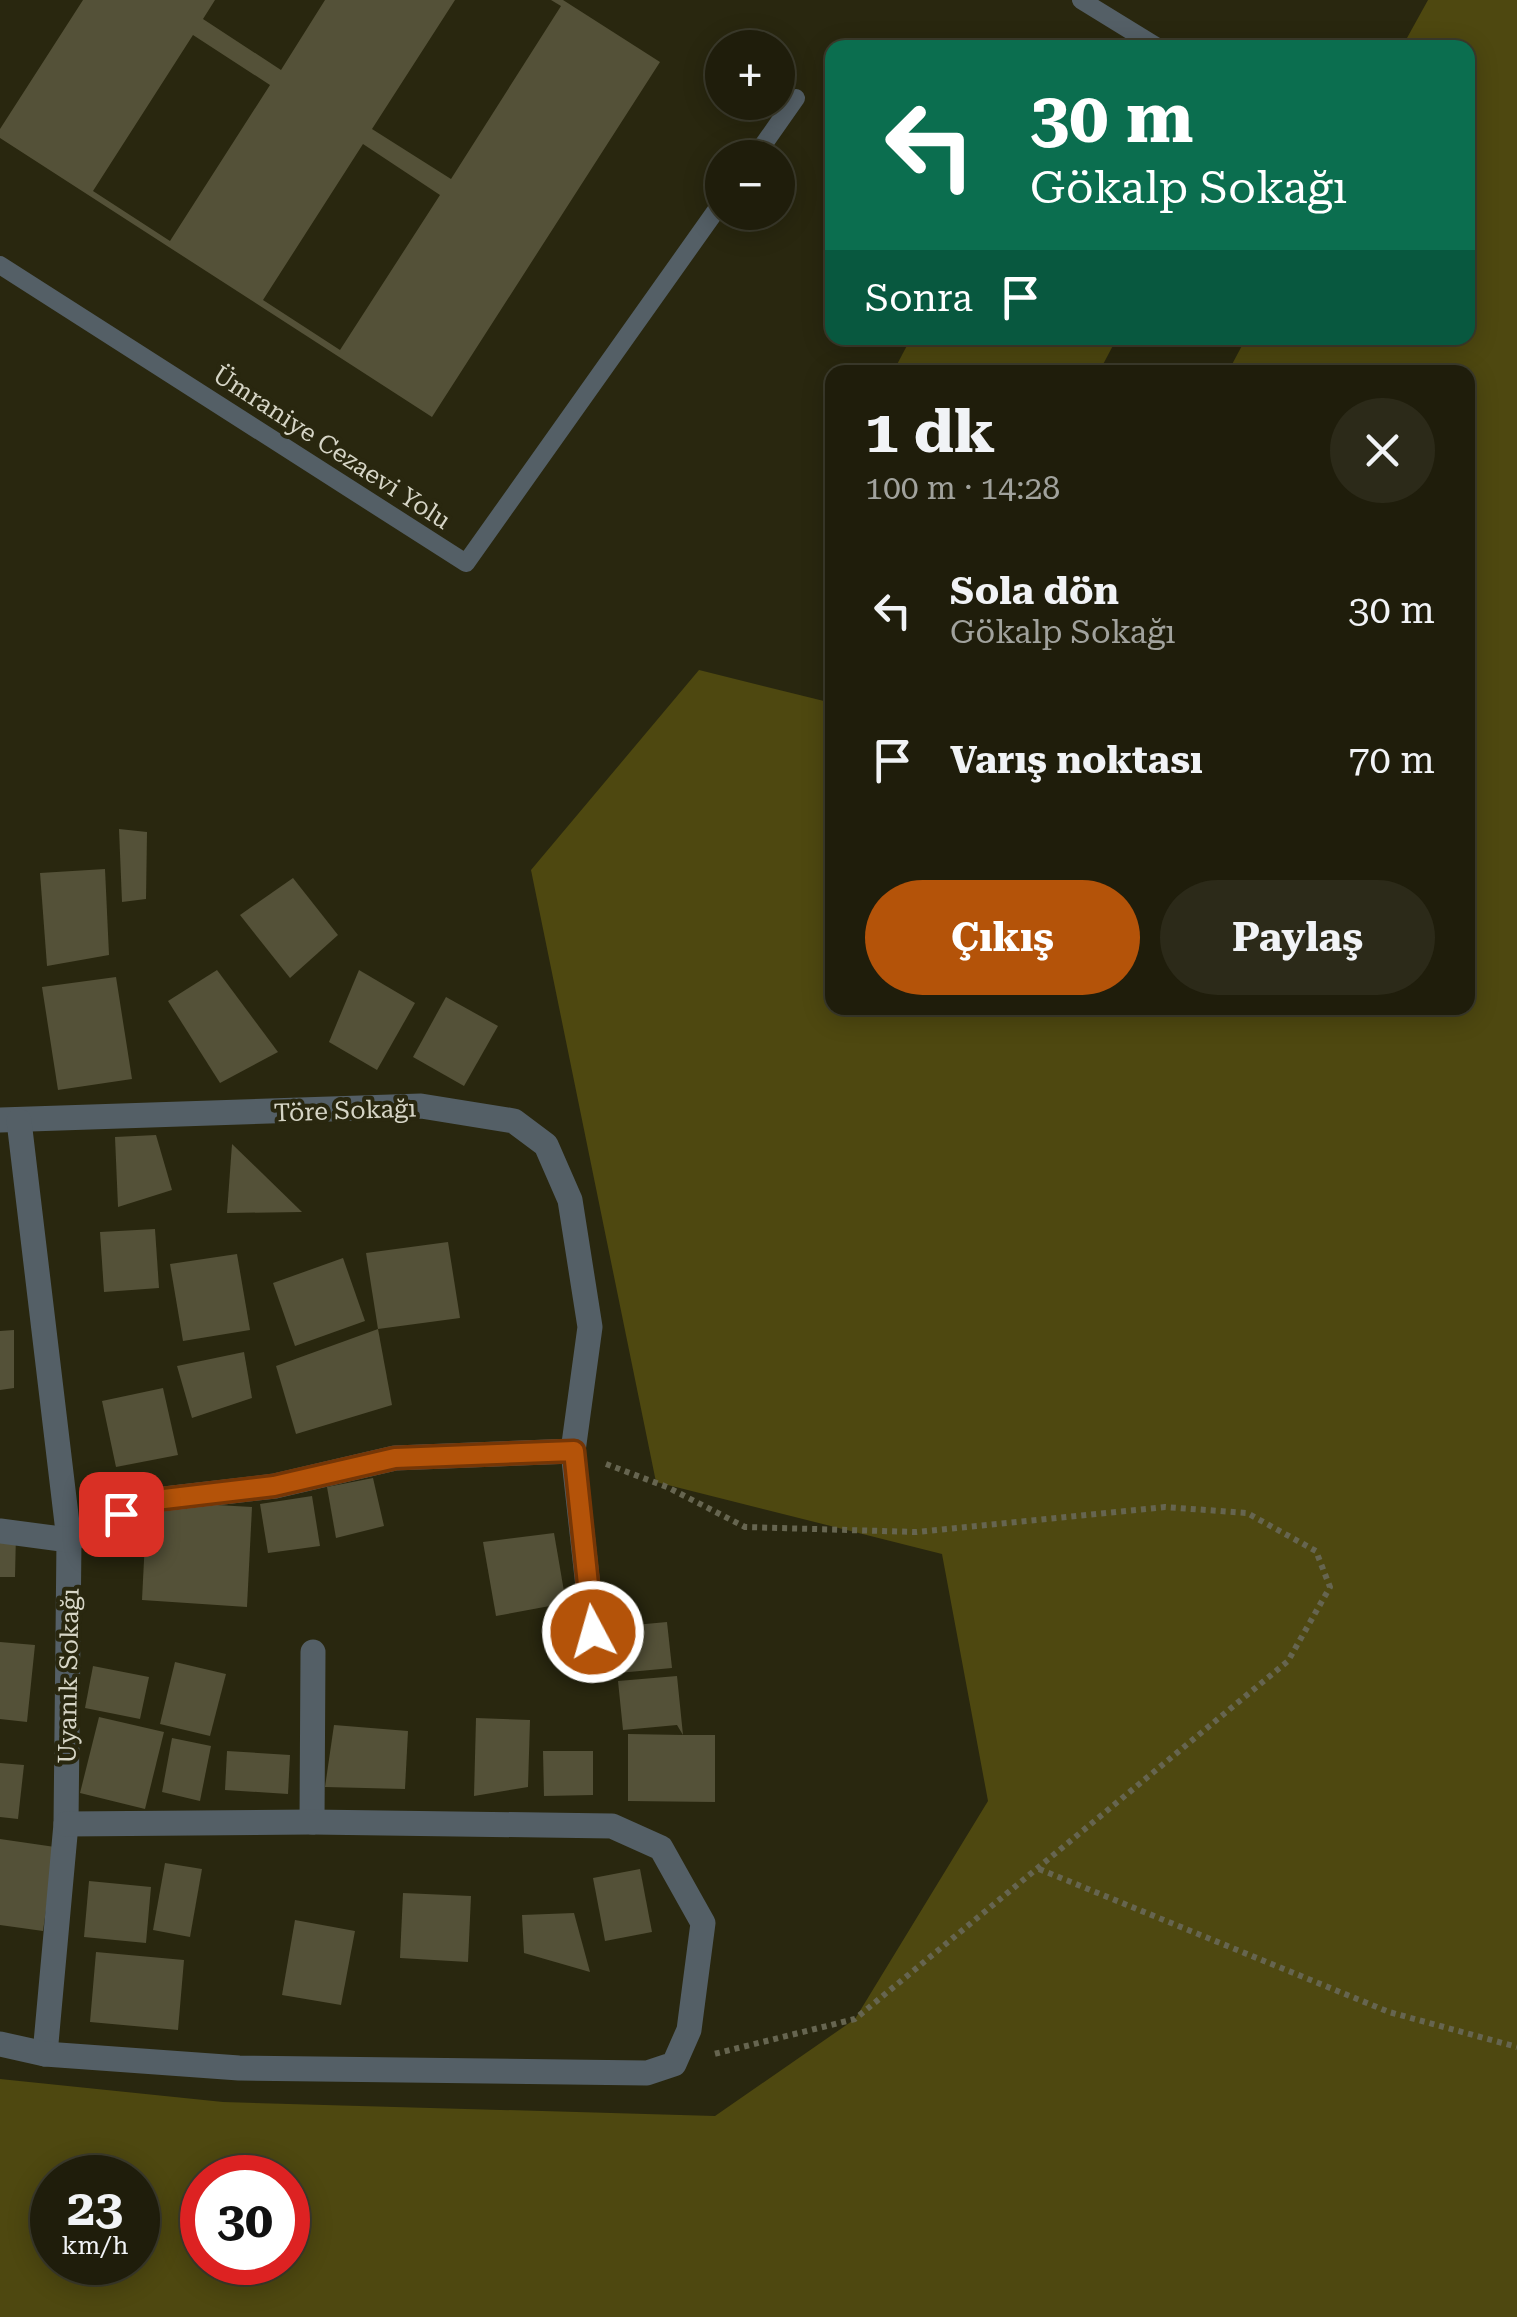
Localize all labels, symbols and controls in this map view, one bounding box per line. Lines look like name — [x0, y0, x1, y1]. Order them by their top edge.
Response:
map controls — [705, 30, 795, 230]
button: + — [705, 30, 795, 120]
text: 30 m — [1030, 77, 1194, 159]
icon: left — [865, 80, 995, 210]
button: − — [705, 140, 795, 230]
text: Gökalp Sokağı — [1030, 161, 1347, 214]
icon: arrive — [993, 270, 1048, 325]
text: Sonra — [865, 276, 973, 320]
street label: Ümraniye Cezaevi Yolu — [208, 360, 456, 535]
text: 1 dk — [865, 396, 995, 467]
button: close — [1330, 398, 1435, 503]
text: 100 m · 14:28 — [865, 469, 1060, 507]
text: Sola dön — [950, 569, 1119, 613]
icon: left — [865, 583, 920, 638]
text: 30 m — [1348, 588, 1435, 632]
text: Gökalp Sokağı — [950, 613, 1176, 651]
icon: arrive — [865, 733, 920, 788]
text: Varış noktası — [950, 738, 1203, 782]
text: 70 m — [1348, 738, 1435, 782]
button: Çıkış — [865, 880, 1140, 995]
button: Paylaş — [1160, 880, 1435, 995]
street label: Töre Sokağı — [273, 1094, 417, 1127]
pin — [79, 1472, 164, 1557]
icon: arrive — [94, 1487, 149, 1542]
position arrow — [541, 1580, 645, 1684]
street label: Uyanık Sokağı — [52, 1588, 85, 1764]
speed limit sign: 30 — [180, 2155, 310, 2285]
text: 23 — [67, 2179, 123, 2237]
text: km/h — [62, 2231, 128, 2260]

